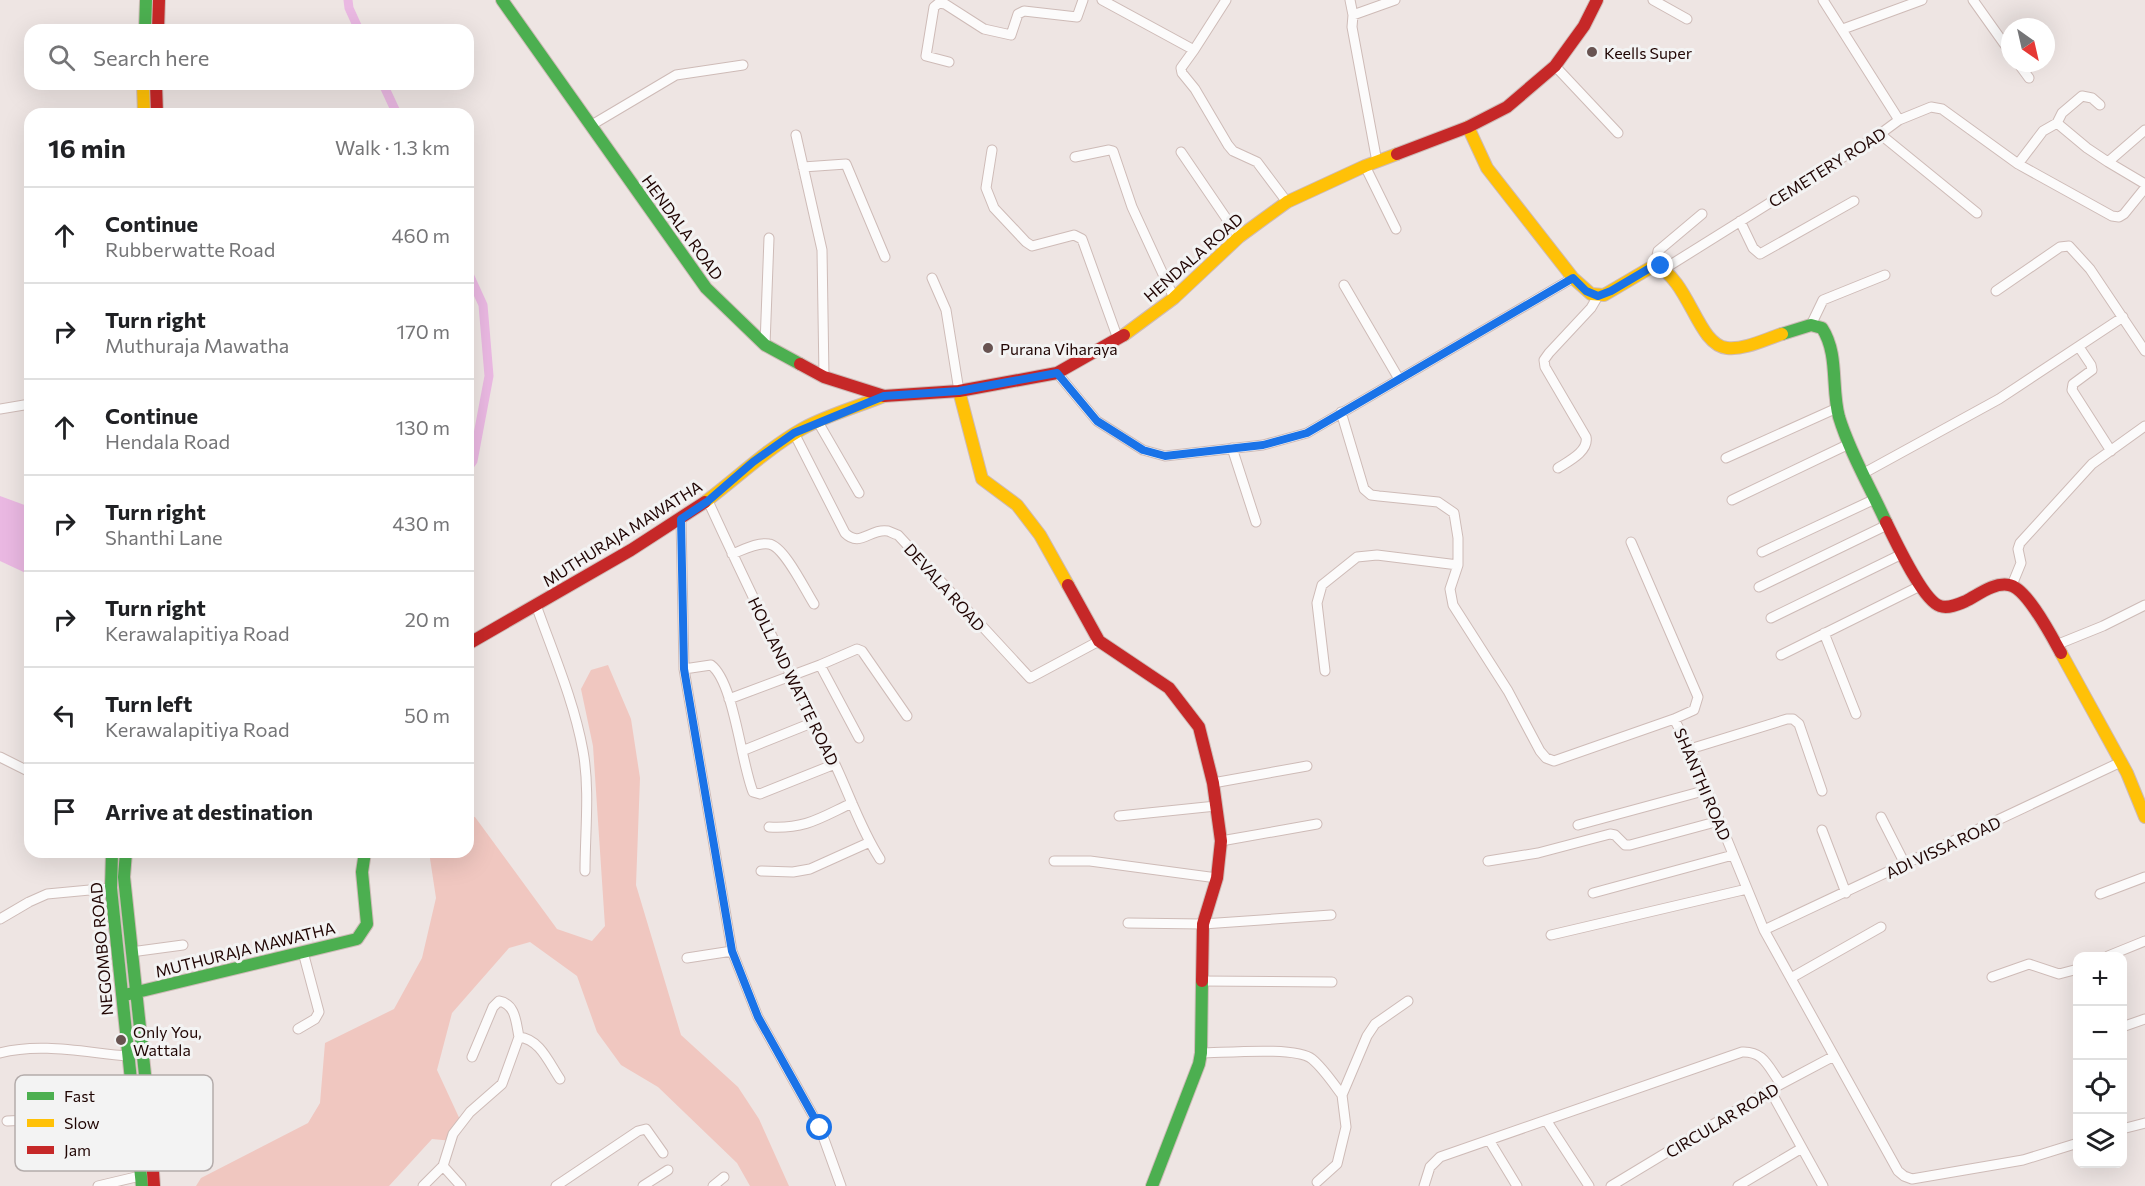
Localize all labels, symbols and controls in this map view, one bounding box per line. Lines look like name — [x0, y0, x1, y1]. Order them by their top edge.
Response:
north arrow — [2001, 18, 2055, 72]
search box — [24, 24, 474, 90]
icon: search — [45, 41, 78, 74]
place label: Keells Super — [1604, 43, 1693, 62]
text: Search here — [93, 44, 209, 71]
marker: Keells Super — [1585, 45, 1599, 59]
street label: CEMETERY ROAD — [1765, 123, 1889, 211]
text: 16 min — [48, 132, 126, 163]
text: Walk · 1.3 km — [335, 135, 450, 159]
street label: HENDALA ROAD — [639, 171, 727, 283]
street label: HENDALA ROAD — [1140, 209, 1246, 305]
text: Continue — [105, 210, 198, 237]
icon: ahead — [48, 219, 81, 252]
text: 460 m — [392, 223, 450, 247]
text: Rubberwatte Road — [105, 237, 275, 261]
route end — [1647, 252, 1673, 278]
text: Turn right — [105, 306, 206, 333]
icon: right — [48, 315, 81, 348]
text: 170 m — [397, 319, 450, 343]
text: Muthuraja Mawatha — [105, 333, 289, 357]
place label: Purana Viharaya — [1000, 339, 1118, 358]
marker: Purana Viharaya — [981, 341, 995, 355]
text: Continue — [105, 402, 198, 429]
icon: ahead — [48, 411, 81, 444]
text: 130 m — [396, 415, 450, 439]
text: Hendala Road — [105, 429, 230, 453]
street label: MUTHURAJA MAWATHA — [539, 476, 705, 590]
text: Turn right — [105, 498, 206, 525]
icon: right — [48, 507, 81, 540]
text: 430 m — [392, 511, 450, 535]
text: Shanthi Lane — [105, 525, 223, 549]
street label: DEVALA ROAD — [901, 539, 989, 635]
text: Turn right — [105, 594, 206, 621]
street label: HOLLAND WATTE ROAD — [745, 594, 843, 768]
icon: right — [48, 603, 81, 636]
text: 20 m — [405, 607, 450, 631]
text: Kerawalapitiya Road — [105, 621, 290, 645]
text: Turn left — [105, 690, 192, 717]
icon: left — [48, 699, 81, 732]
text: 50 m — [404, 703, 450, 727]
text: Kerawalapitiya Road — [105, 717, 290, 741]
street label: SHANTHI ROAD — [1671, 725, 1735, 843]
icon: arrive — [48, 795, 81, 828]
text: Arrive at destination — [105, 798, 313, 825]
street label: ADI VISSA ROAD — [1883, 812, 2003, 882]
street label: NEGOMBO ROAD — [86, 882, 116, 1016]
street label: MUTHURAJA MAWATHA — [153, 917, 337, 981]
map controls — [2073, 952, 2127, 1168]
button: + — [2073, 952, 2127, 1006]
button: − — [2073, 1006, 2127, 1060]
place label: Only You, Wattala — [133, 1022, 202, 1059]
marker: Only You, Wattala — [114, 1033, 128, 1047]
button: locate — [2073, 1060, 2127, 1114]
legend — [15, 1075, 213, 1171]
street label: CIRCULAR ROAD — [1662, 1079, 1782, 1161]
text: Fast — [64, 1086, 95, 1105]
text: Slow — [64, 1113, 100, 1132]
route start — [806, 1114, 832, 1140]
button: layers — [2073, 1114, 2127, 1168]
text: Jam — [64, 1140, 91, 1159]

